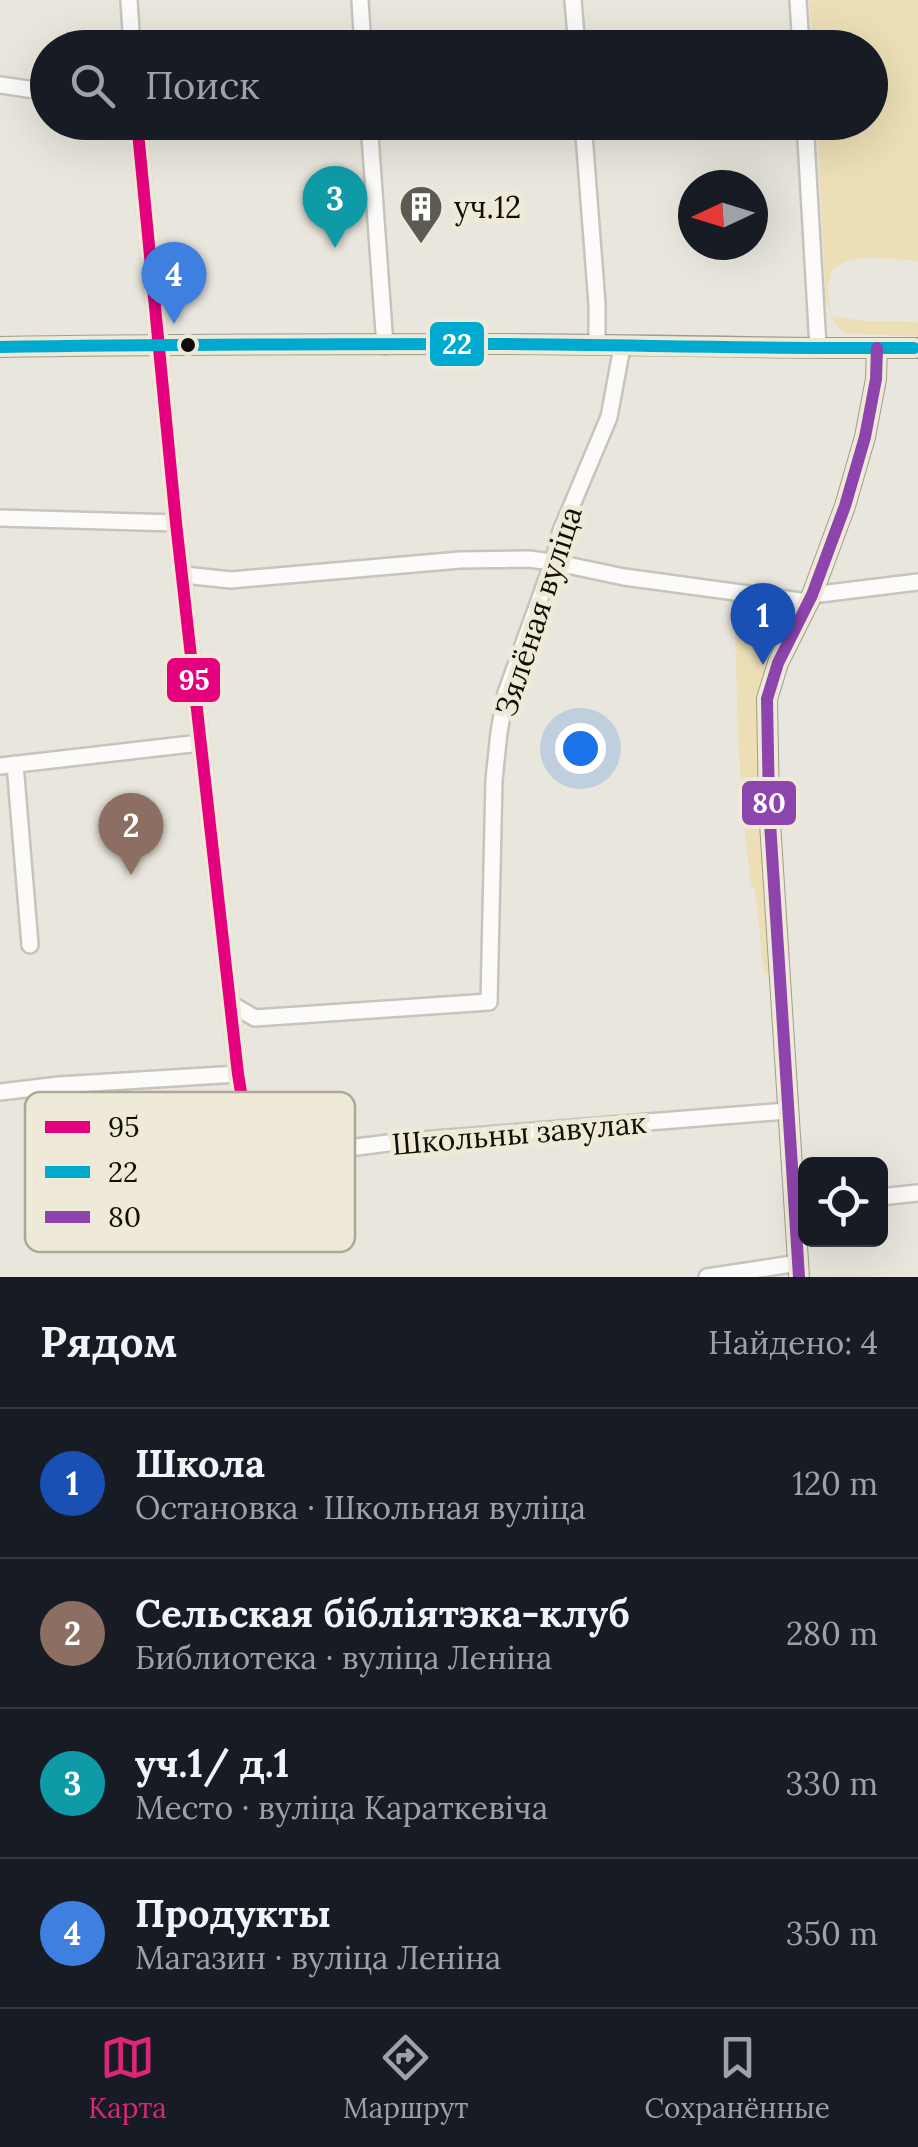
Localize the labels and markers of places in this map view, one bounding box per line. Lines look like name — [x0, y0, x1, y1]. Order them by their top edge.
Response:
pin: 3 — [302, 166, 368, 248]
building icon: уч.12 — [398, 184, 444, 245]
place label: уч.12 — [454, 188, 521, 227]
pin: 4 — [142, 242, 206, 324]
unlabelled marker — [178, 335, 198, 355]
pin: 1 — [730, 582, 796, 665]
pin: 2 — [98, 792, 164, 875]

